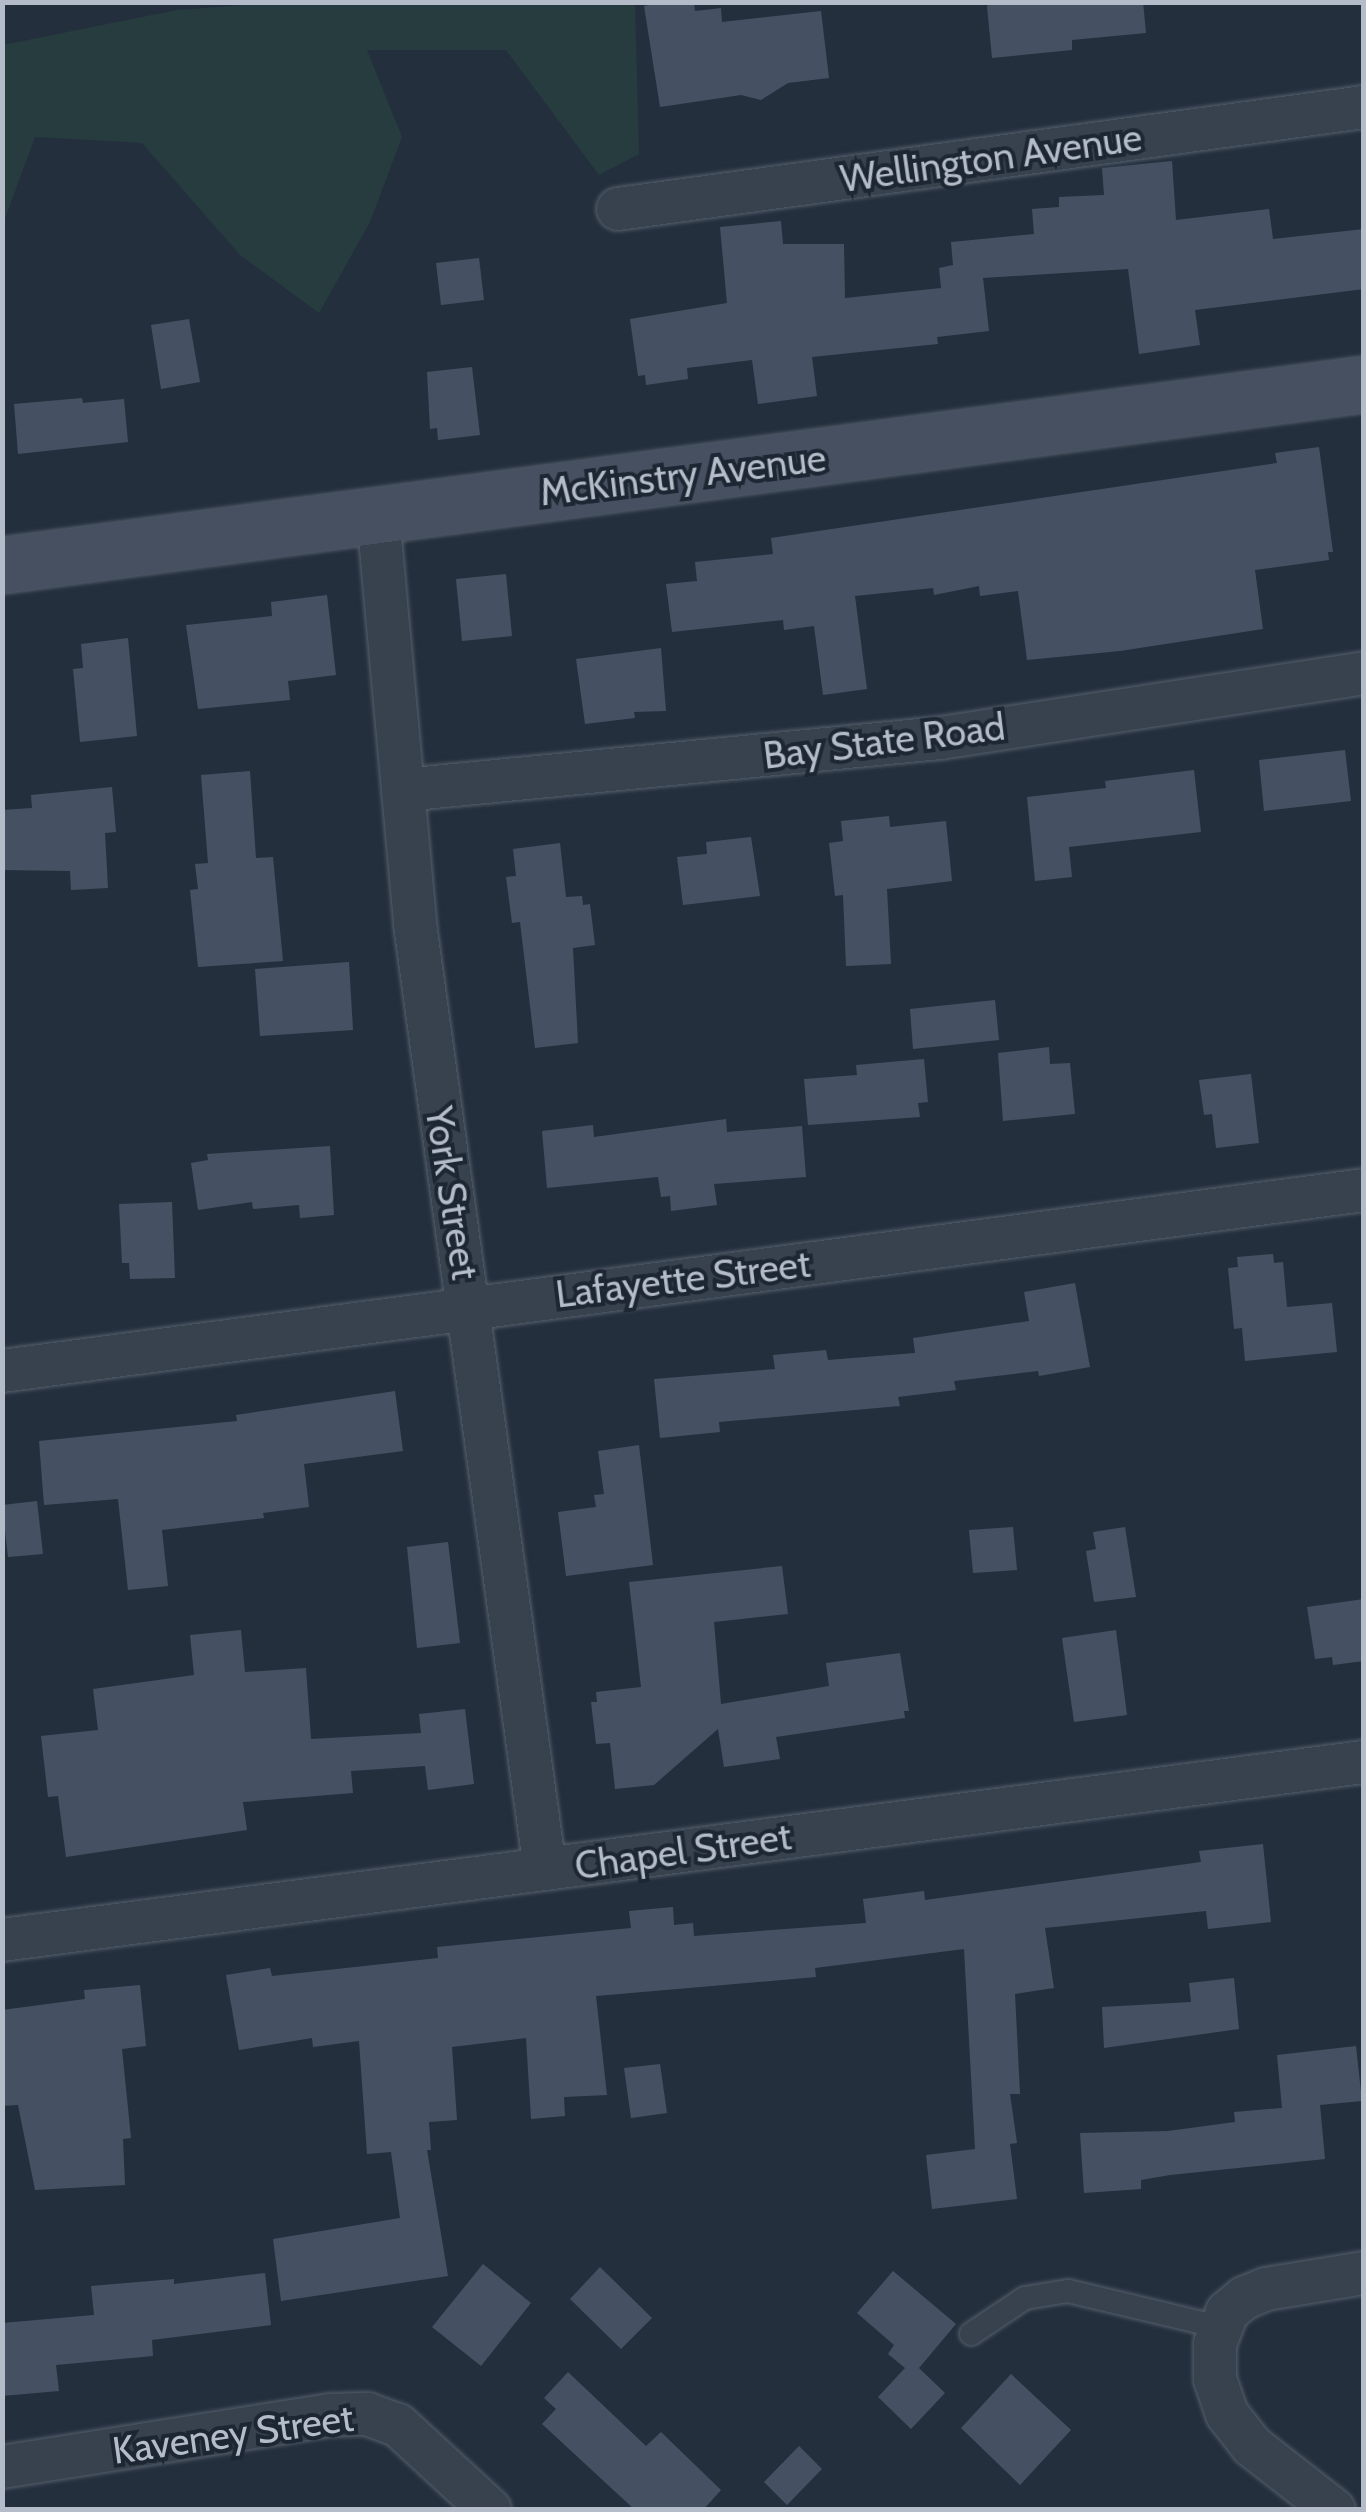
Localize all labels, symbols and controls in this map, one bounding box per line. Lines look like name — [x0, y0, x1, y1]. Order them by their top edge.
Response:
street label: Wellington Avenue — [837, 114, 1145, 202]
street label: McKinstry Avenue — [537, 435, 829, 515]
street label: Bay State Road — [760, 704, 1008, 778]
street label: York Street — [416, 1103, 488, 1283]
street label: Lafayette Street — [553, 1241, 813, 1317]
street label: Chapel Street — [572, 1813, 794, 1889]
street label: Kaveney Street — [110, 2395, 356, 2473]

